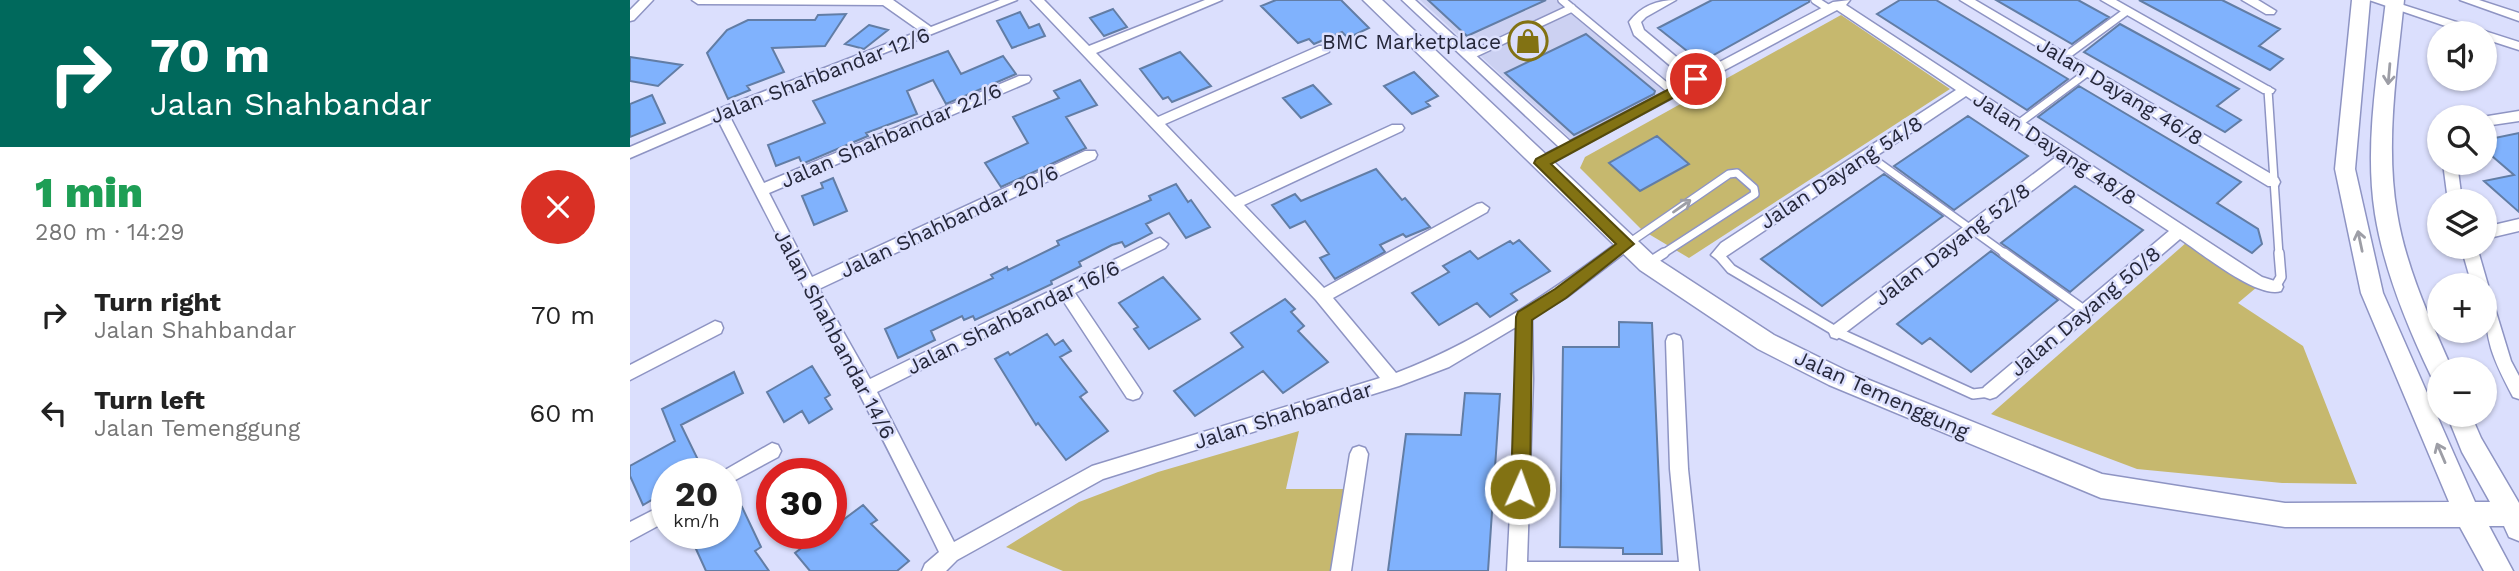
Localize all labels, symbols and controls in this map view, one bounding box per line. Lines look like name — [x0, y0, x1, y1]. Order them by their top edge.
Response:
shop icon: BMC Marketplace — [1507, 20, 1549, 62]
map controls — [2427, 21, 2497, 427]
button: sound — [2427, 21, 2497, 91]
street label: Jalan Shahbandar 12/6 — [707, 22, 933, 128]
text: 70 m — [150, 26, 270, 84]
icon: right — [35, 28, 126, 119]
place label: BMC Marketplace — [1322, 29, 1501, 54]
street label: Jalan Dayang 46/8 — [2032, 31, 2208, 151]
pin — [1666, 49, 1726, 109]
icon: arrive — [1677, 60, 1715, 98]
one-way arrow — [2382, 62, 2395, 85]
street label: Jalan Shahbandar 22/6 — [777, 77, 1005, 193]
text: Jalan Shahbandar — [150, 85, 432, 123]
street label: Jalan Dayang 48/8 — [1969, 86, 2141, 210]
button: search — [2427, 105, 2497, 175]
street label: Jalan Dayang 54/8 — [1755, 110, 1927, 234]
street label: Jalan Shahbandar 20/6 — [836, 159, 1062, 283]
text: 1 min — [35, 168, 143, 217]
button: close — [521, 170, 595, 244]
street label: Jalan Dayang 52/8 — [1869, 177, 2035, 311]
button: layers — [2427, 189, 2497, 259]
one-way arrow — [1672, 199, 1691, 213]
text: 280 m · 14:29 — [35, 219, 185, 246]
street label: Jalan Shahbandar 14/6 — [769, 225, 901, 443]
one-way arrow — [2353, 230, 2367, 253]
street label: Jalan Dayang 50/8 — [2005, 241, 2165, 381]
street label: Jalan Shahbandar 16/6 — [903, 255, 1123, 379]
button: + — [2427, 273, 2497, 343]
text: Turn right — [94, 287, 221, 317]
icon: right — [35, 296, 73, 334]
text: 70 m — [531, 300, 595, 330]
text: Jalan Shahbandar — [94, 317, 297, 344]
street label: Jalan Temenggung — [1791, 344, 1974, 444]
button: − — [2427, 357, 2497, 427]
street label: Jalan Shahbandar — [1191, 376, 1375, 454]
text: Turn left — [94, 385, 205, 415]
icon: left — [35, 394, 73, 432]
text: 60 m — [529, 398, 595, 428]
text: Jalan Temenggung — [94, 415, 300, 442]
one-way arrow — [2433, 443, 2446, 464]
position arrow — [1483, 452, 1557, 526]
speed limit sign: 30 — [756, 458, 847, 549]
text: 20 — [675, 473, 718, 515]
text: km/h — [673, 510, 720, 531]

